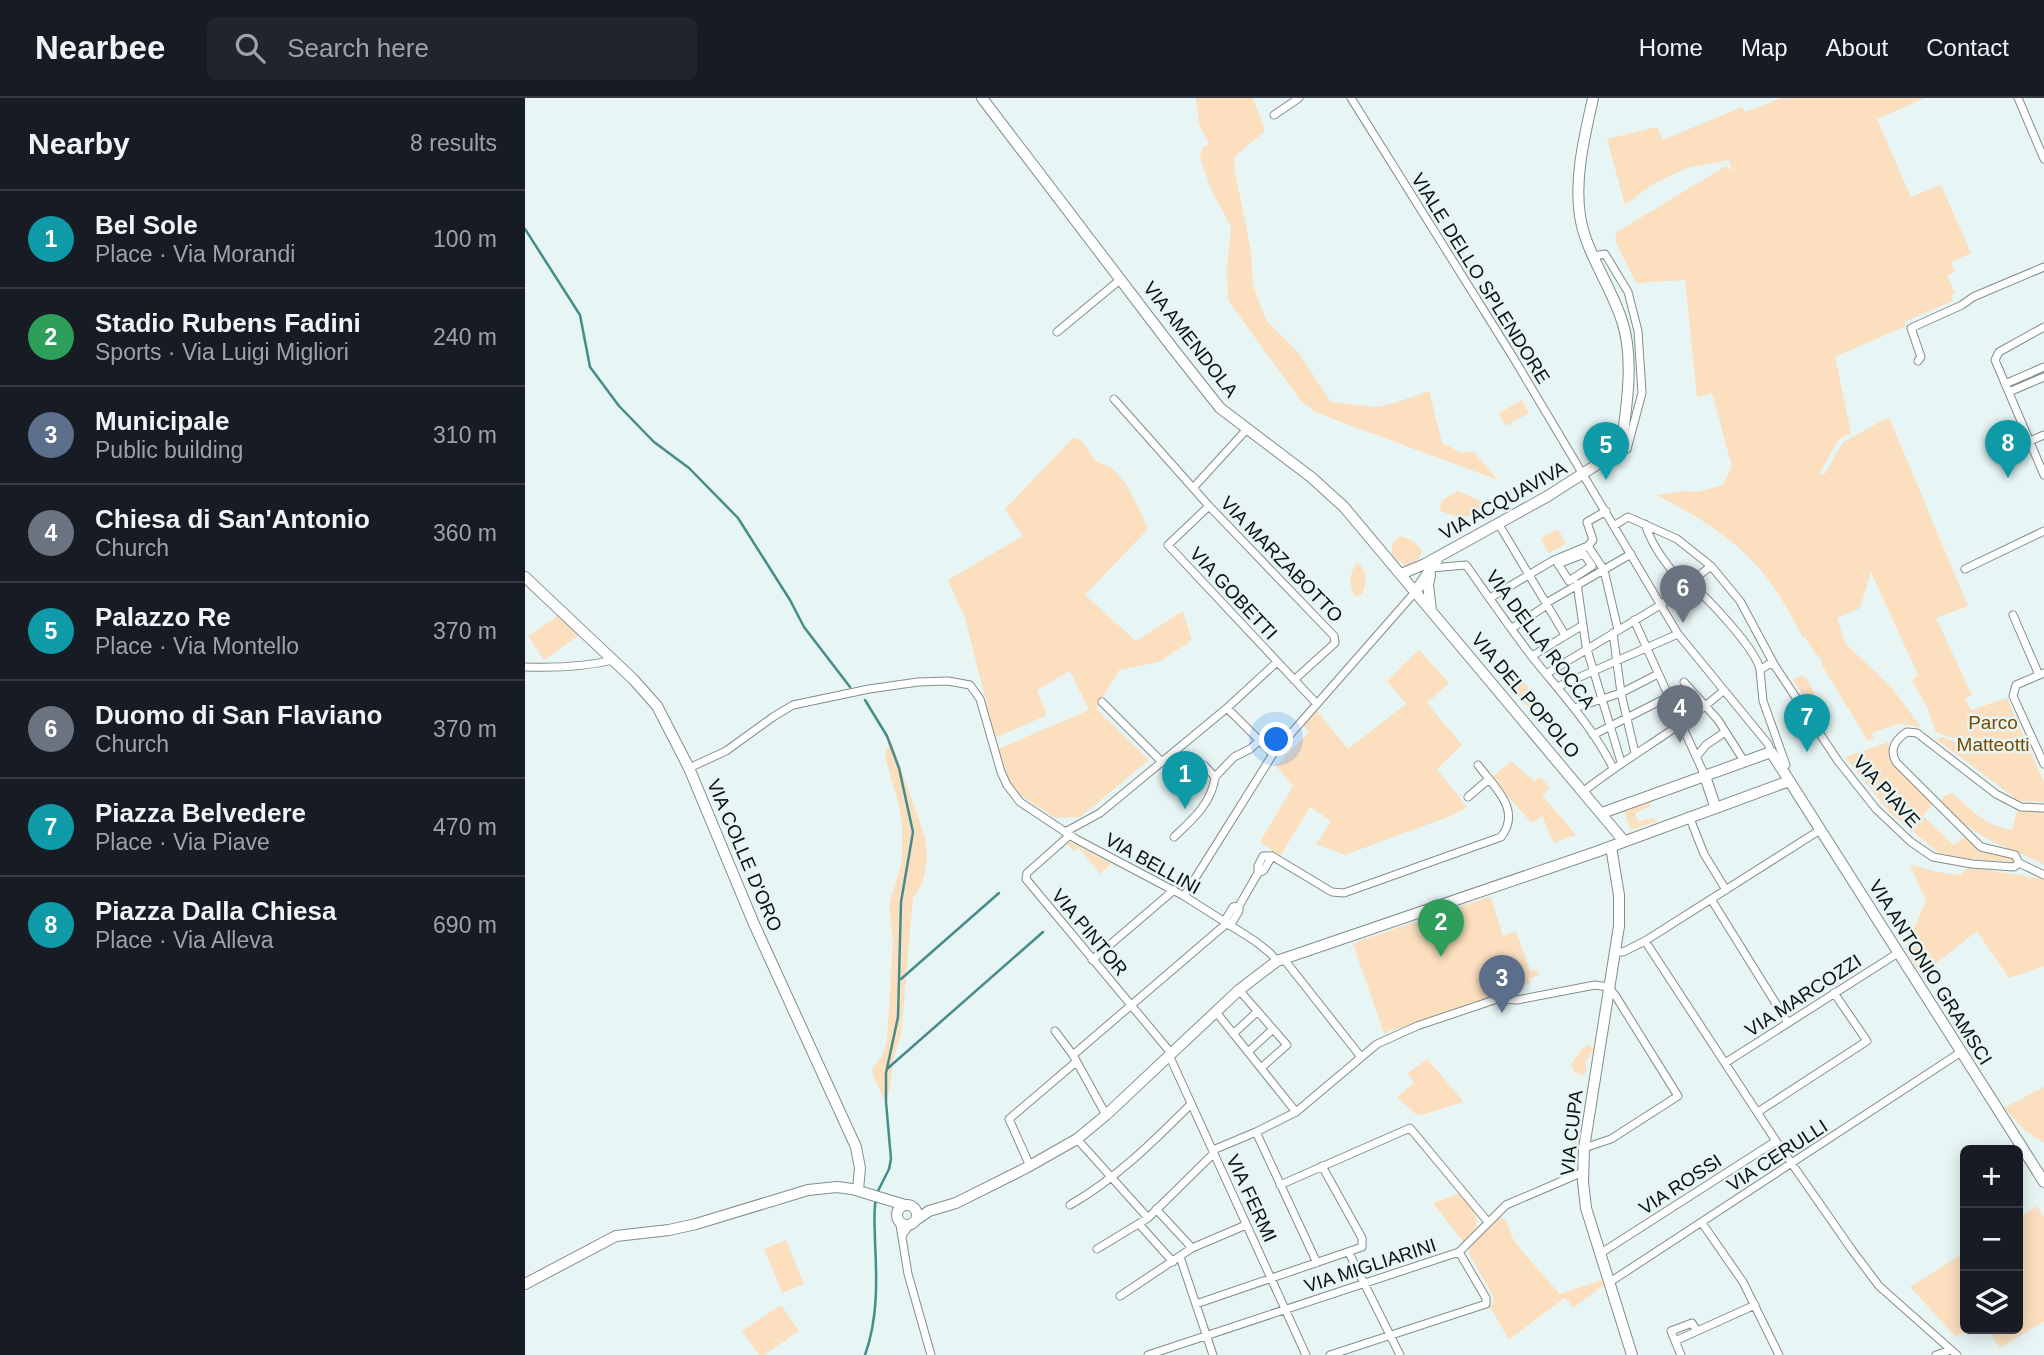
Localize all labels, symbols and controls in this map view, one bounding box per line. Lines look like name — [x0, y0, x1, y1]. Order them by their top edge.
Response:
search box — [207, 17, 697, 80]
text: Nearbee — [35, 29, 165, 66]
icon: search — [231, 29, 269, 67]
text: Search here — [287, 33, 429, 63]
text: Home — [1639, 34, 1703, 61]
text: Map — [1741, 34, 1788, 61]
text: About — [1826, 34, 1888, 61]
text: Contact — [1926, 34, 2009, 61]
text: Nearby — [28, 127, 130, 160]
text: 8 results — [410, 130, 497, 156]
street label: VIALE DELLO SPLENDORE — [1407, 169, 1554, 387]
text: Bel Sole — [95, 210, 198, 240]
text: 1 — [45, 226, 57, 252]
text: 100 m — [433, 226, 497, 252]
text: Place · Via Morandi — [95, 241, 295, 267]
street label: VIA AMENDOLA — [1139, 278, 1242, 401]
text: Stadio Rubens Fadini — [95, 308, 361, 338]
text: 2 — [45, 324, 57, 350]
text: 240 m — [433, 324, 497, 350]
text: Sports · Via Luigi Migliori — [95, 339, 349, 365]
text: Municipale — [95, 406, 229, 436]
pin: 8 — [1985, 420, 2031, 478]
text: 3 — [45, 422, 57, 448]
text: 310 m — [433, 422, 497, 448]
pin: 5 — [1583, 422, 1629, 480]
text: Public building — [95, 437, 243, 463]
street label: VIA ACQUAVIVA — [1436, 457, 1571, 544]
street label: VIA MARZABOTTO — [1216, 492, 1347, 627]
text: Chiesa di San'Antonio — [95, 504, 370, 534]
text: 4 — [45, 520, 57, 546]
text: 360 m — [433, 520, 497, 546]
text: Church — [95, 535, 169, 561]
street label: VIA GOBETTI — [1186, 543, 1282, 644]
pin: 6 — [1660, 565, 1706, 623]
street label: VIA DELLA ROCCA — [1482, 566, 1600, 713]
text: Palazzo Re — [95, 602, 231, 632]
text: 5 — [45, 618, 57, 644]
text: 370 m — [433, 618, 497, 644]
street label: VIA DEL POPOLO — [1467, 629, 1584, 762]
text: Place · Via Montello — [95, 633, 299, 659]
pin: 4 — [1657, 685, 1703, 743]
pin: 7 — [1784, 694, 1830, 752]
text: Duomo di San Flaviano — [95, 700, 382, 730]
park label: Parco Matteotti — [1957, 712, 2029, 755]
text: 6 — [45, 716, 57, 742]
text: 370 m — [433, 716, 497, 742]
your location — [1259, 722, 1293, 756]
text: Church — [95, 731, 169, 757]
pin: 1 — [1162, 751, 1208, 809]
street label: VIA PIAVE — [1849, 751, 1924, 832]
street label: VIA COLLE D'ORO — [703, 776, 786, 934]
text: Piazza Belvedere — [95, 798, 306, 828]
text: 7 — [45, 814, 57, 840]
text: 470 m — [433, 814, 497, 840]
text: Place · Via Piave — [95, 829, 270, 855]
street label: VIA BELLINI — [1101, 829, 1204, 898]
street label: VIA ANTONIO GRAMSCI — [1865, 876, 1996, 1069]
street label: VIA PINTOR — [1047, 885, 1132, 980]
text: Piazza Dalla Chiesa — [95, 896, 336, 926]
pin: 2 — [1418, 899, 1464, 957]
text: 8 — [45, 912, 57, 938]
text: 690 m — [433, 912, 497, 938]
text: Place · Via Alleva — [95, 927, 274, 953]
street label: VIA MARCOZZI — [1741, 950, 1865, 1041]
pin: 3 — [1479, 955, 1525, 1013]
street label: VIA CUPA — [1557, 1089, 1586, 1177]
street label: VIA CERULLI — [1723, 1115, 1831, 1196]
map controls — [1960, 1145, 2023, 1334]
button: + — [1960, 1145, 2023, 1208]
street label: VIA ROSSI — [1635, 1150, 1725, 1219]
street label: VIA FERMI — [1222, 1151, 1281, 1245]
button: − — [1960, 1208, 2023, 1271]
street label: VIA MIGLIARINI — [1302, 1234, 1439, 1297]
button: layers — [1960, 1271, 2023, 1334]

